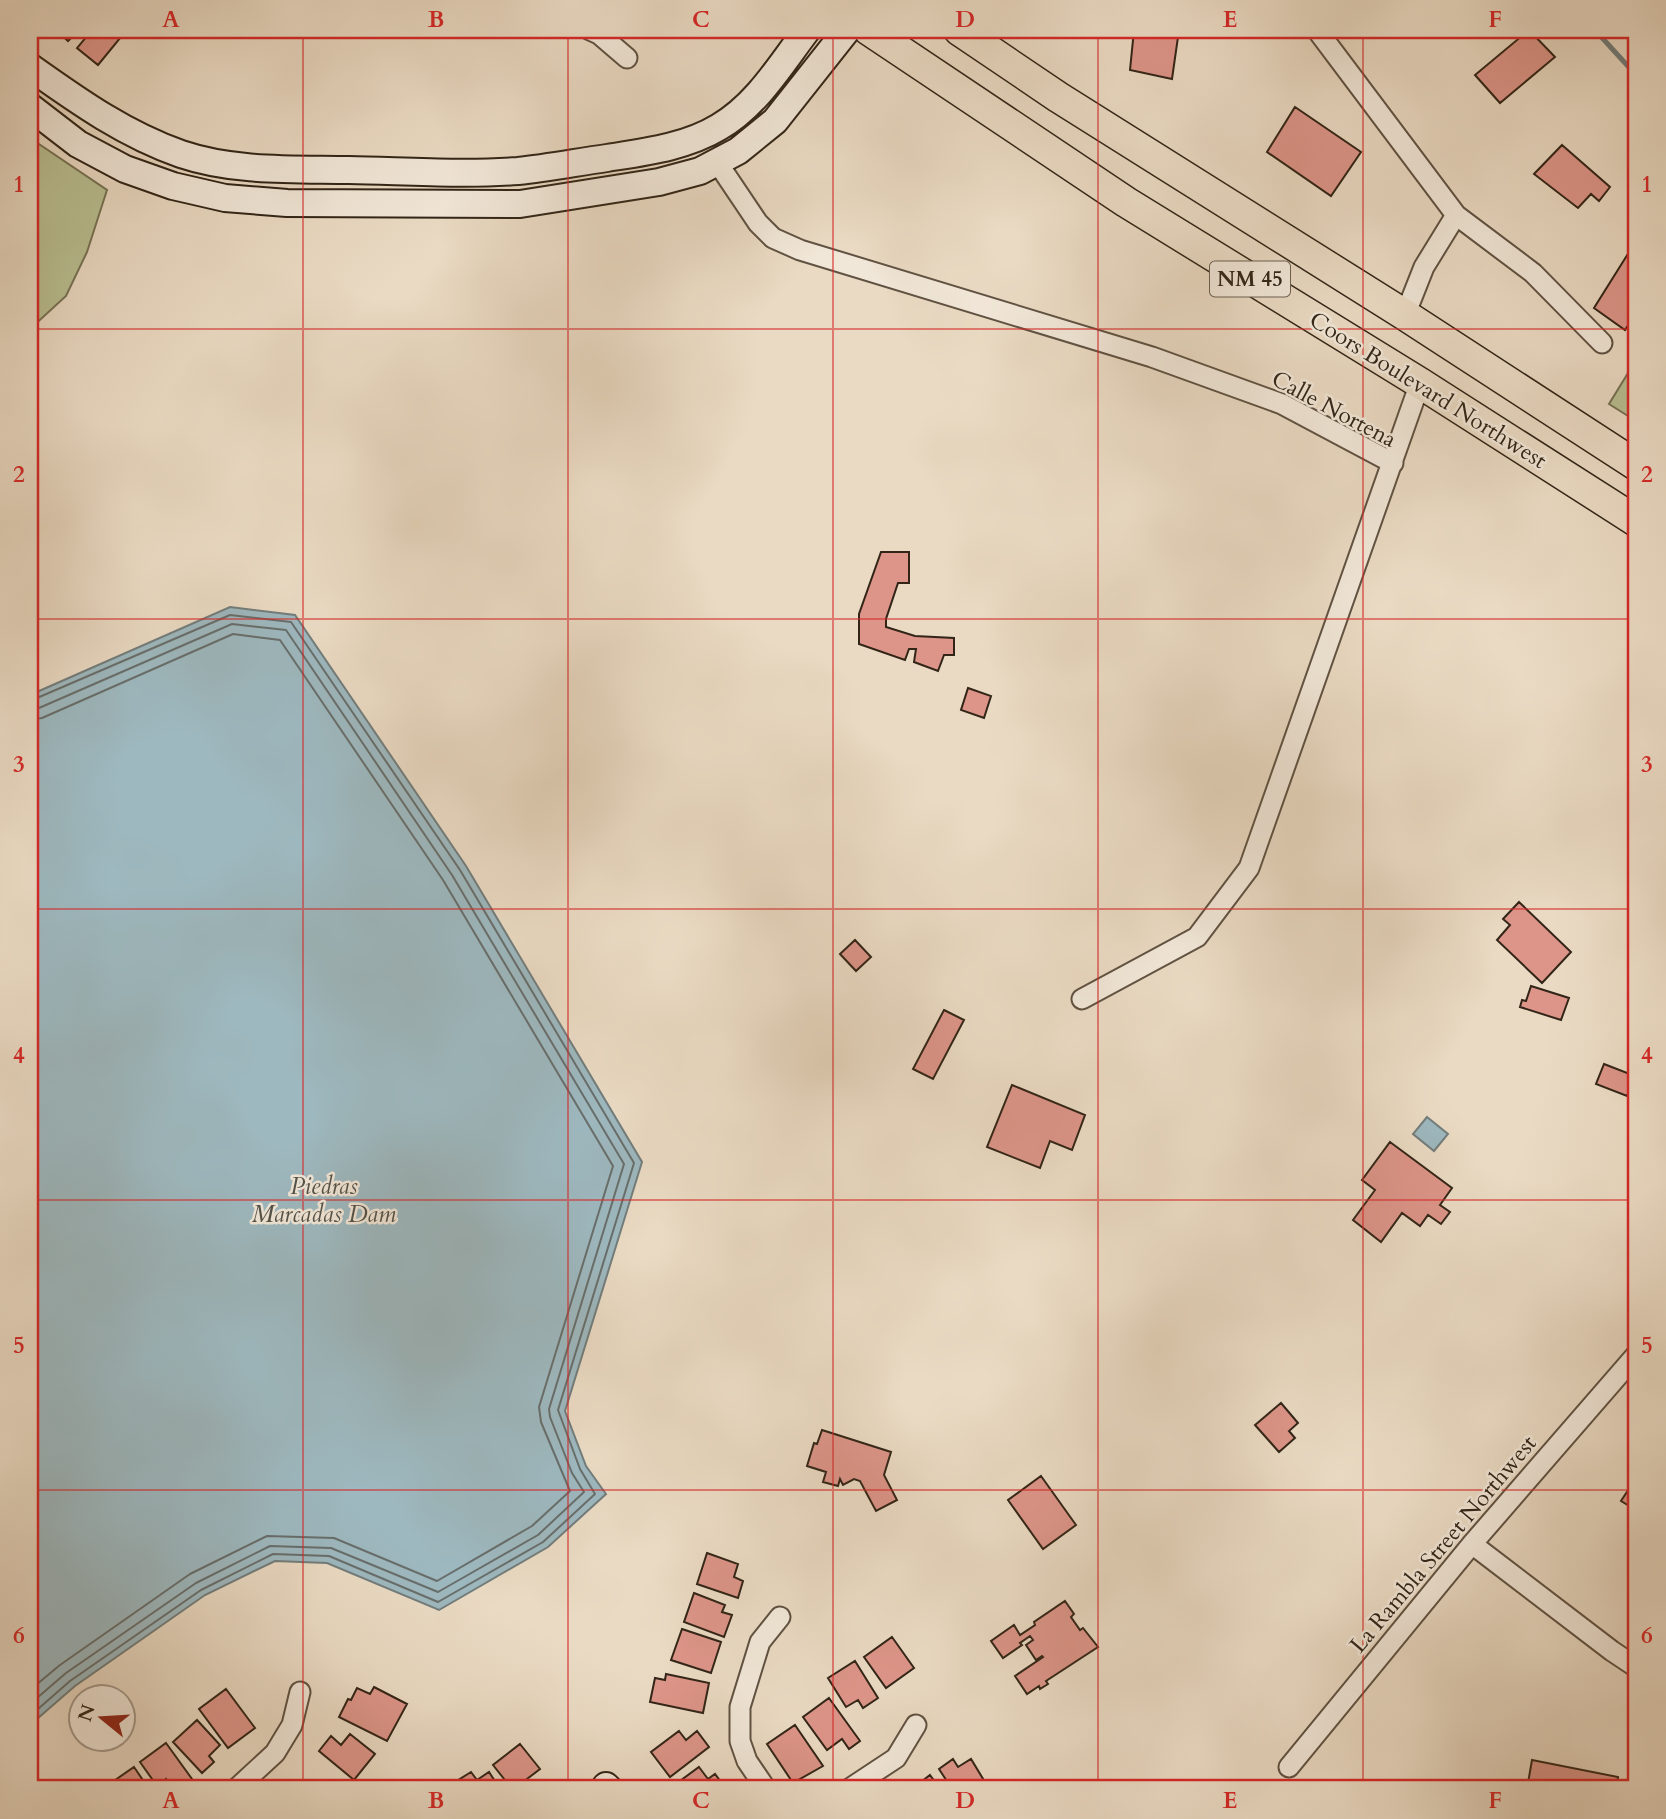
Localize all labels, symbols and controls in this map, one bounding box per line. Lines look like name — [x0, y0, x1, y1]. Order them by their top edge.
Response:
text: A — [162, 4, 180, 35]
text: B — [428, 4, 444, 35]
text: C — [692, 4, 710, 35]
text: D — [955, 4, 975, 35]
text: E — [1223, 4, 1237, 35]
text: F — [1488, 4, 1502, 35]
text: 1 — [13, 169, 25, 200]
text: 1 — [1641, 169, 1653, 200]
road number: NM 45 — [1210, 262, 1290, 296]
street label: Coors Boulevard Northwest — [1303, 304, 1553, 476]
street label: Calle Nortena — [1266, 363, 1402, 455]
text: 2 — [13, 459, 25, 490]
text: 2 — [1641, 459, 1653, 490]
text: 3 — [13, 749, 25, 780]
text: 3 — [1641, 749, 1653, 780]
text: 4 — [13, 1040, 25, 1071]
text: 4 — [1641, 1040, 1653, 1071]
water label: Piedras Marcadas Dam — [252, 1170, 396, 1231]
text: 5 — [13, 1330, 25, 1361]
text: 5 — [1641, 1330, 1653, 1361]
street label: La Rambla Street Northwest — [1343, 1429, 1543, 1659]
text: 6 — [13, 1620, 25, 1651]
text: 6 — [1641, 1620, 1653, 1651]
north arrow — [66, 1682, 136, 1752]
text: N — [72, 1701, 102, 1725]
text: A — [162, 1785, 180, 1816]
text: B — [428, 1785, 444, 1816]
text: C — [692, 1785, 710, 1816]
text: D — [955, 1785, 975, 1816]
text: E — [1223, 1785, 1237, 1816]
text: F — [1488, 1785, 1502, 1816]

